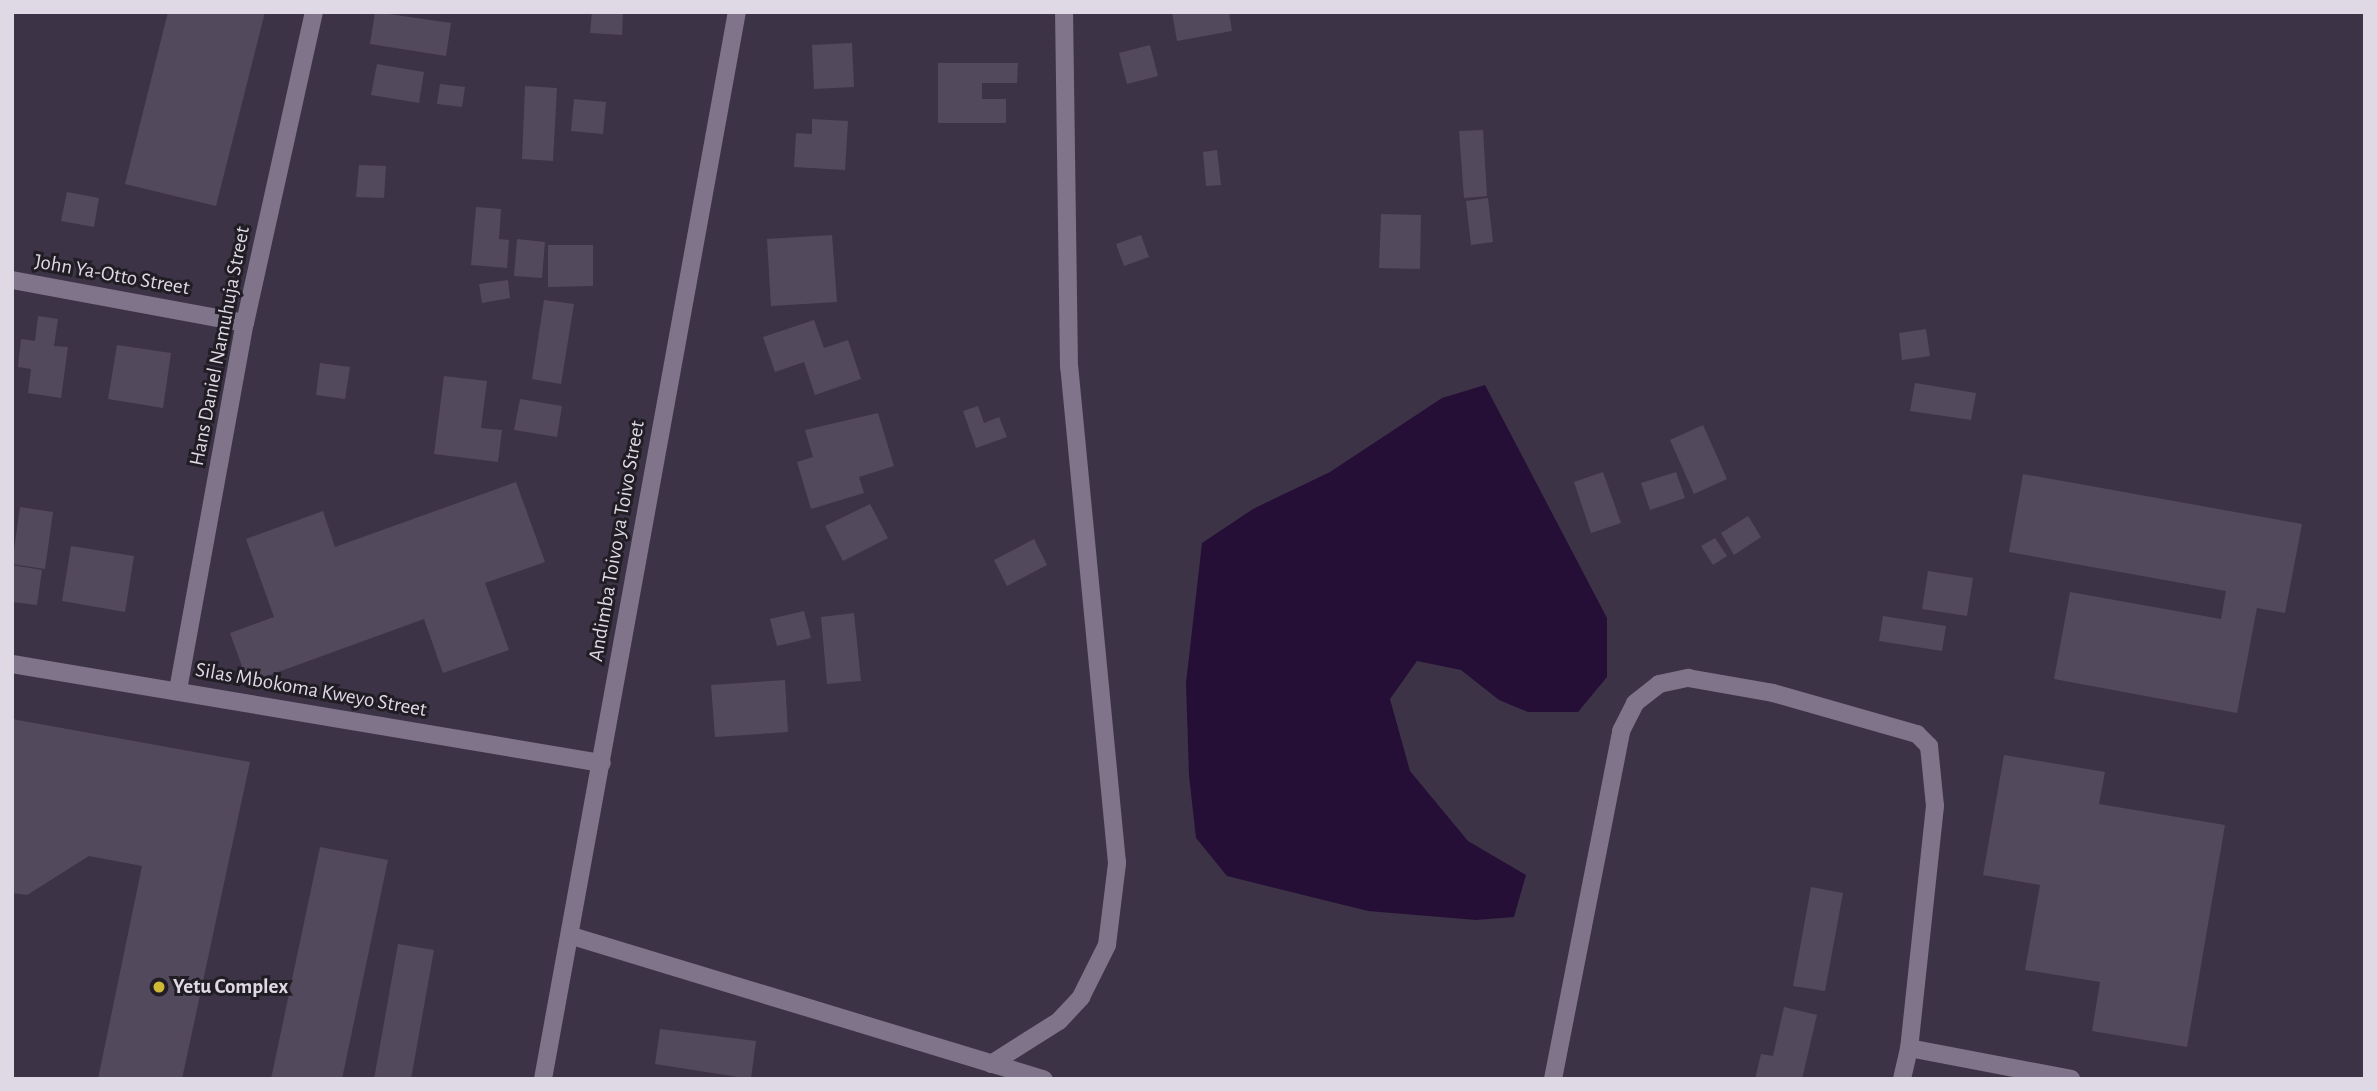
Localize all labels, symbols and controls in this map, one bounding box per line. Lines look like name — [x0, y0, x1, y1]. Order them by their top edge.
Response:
street label: Hans Daniel Namuhuja Street — [184, 224, 256, 468]
street label: John Ya-Otto Street — [33, 249, 191, 301]
street label: Andimba Toivo ya Toivo Street — [583, 419, 651, 663]
street label: Silas Mbokoma Kweyo Street — [193, 657, 429, 723]
place label: Yetu Complex — [173, 974, 288, 1000]
marker: Yetu Complex — [151, 979, 167, 995]

